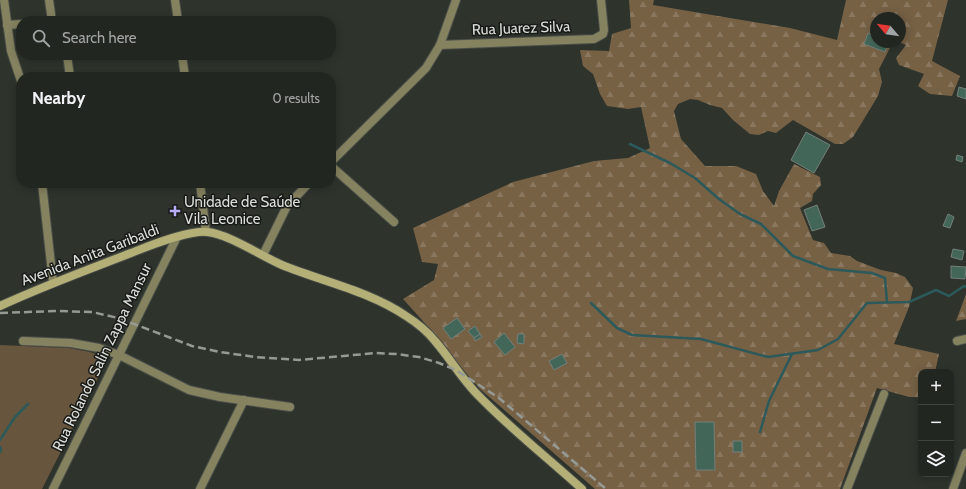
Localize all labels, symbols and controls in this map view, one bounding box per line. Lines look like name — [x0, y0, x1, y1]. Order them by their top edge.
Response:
north arrow — [870, 12, 906, 48]
search box — [16, 16, 336, 60]
street label: Rua Juarez Silva — [471, 17, 571, 39]
icon: search — [30, 27, 52, 49]
text: Search here — [62, 29, 137, 47]
text: Nearby — [32, 88, 85, 108]
text: 0 results — [272, 90, 320, 106]
place label: Unidade de Saúde Vila Leonice — [184, 193, 301, 228]
marker: Unidade de Saúde Vila Leonice — [169, 205, 181, 217]
street label: Avenida Anita Garibaldi — [19, 220, 161, 290]
street label: Rua Rolando Salin Zappa Mansur — [49, 260, 156, 454]
map controls — [918, 369, 954, 477]
button: + — [918, 369, 954, 405]
button: − — [918, 405, 954, 441]
button: layers — [918, 441, 954, 477]

